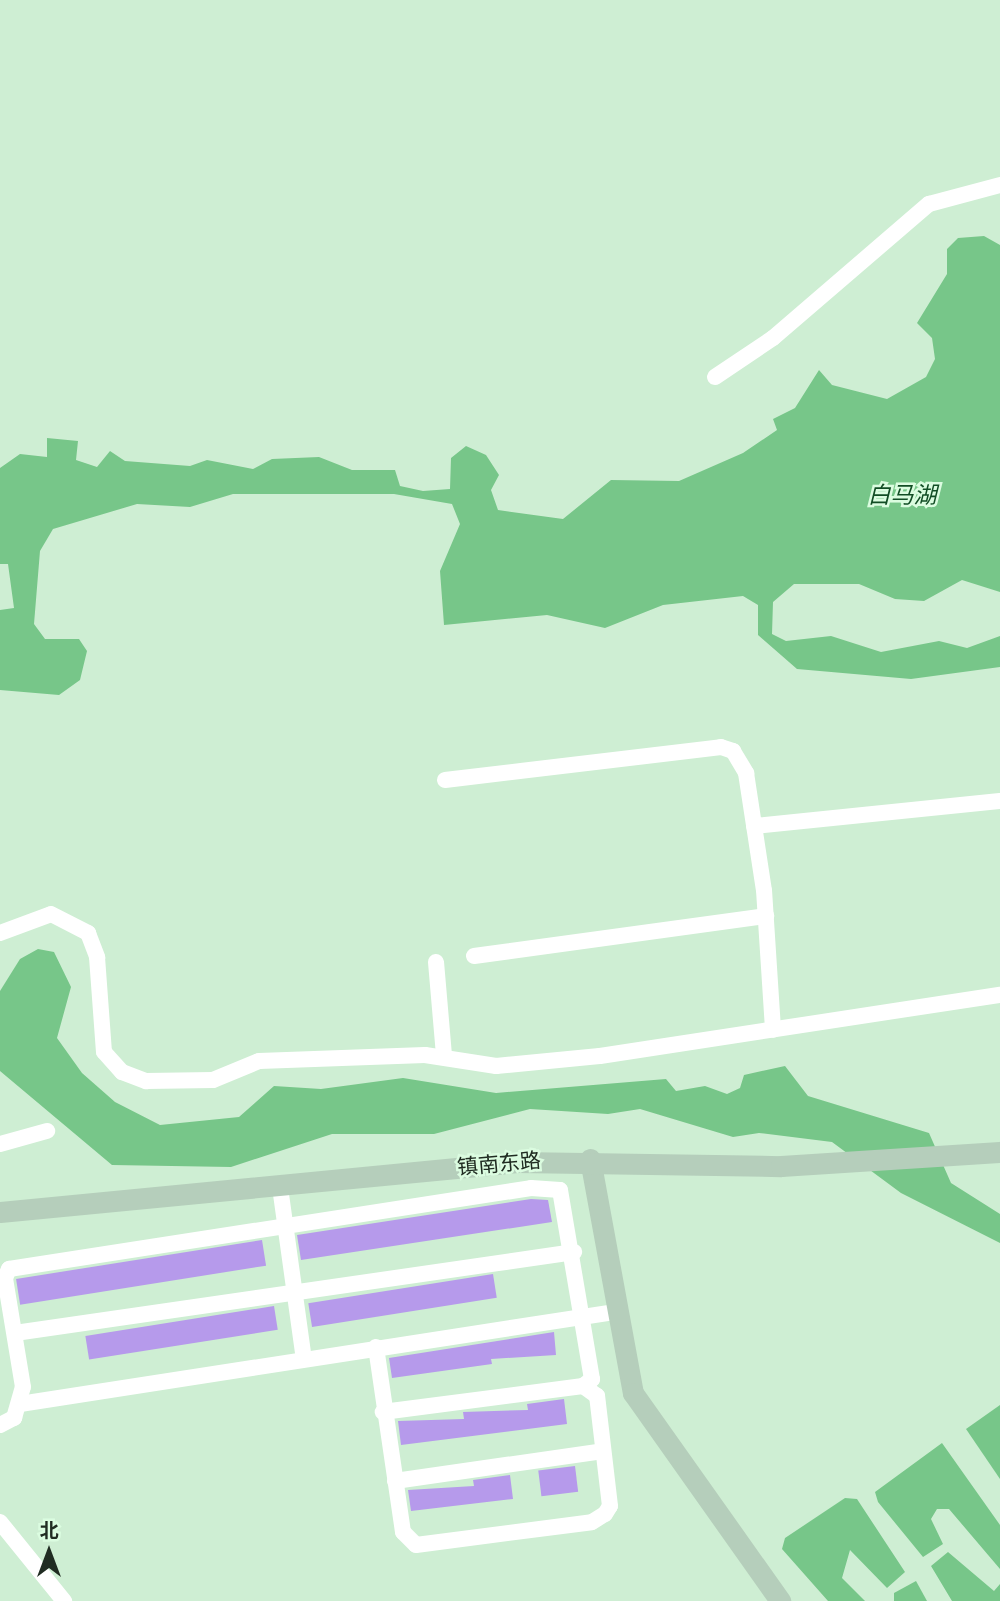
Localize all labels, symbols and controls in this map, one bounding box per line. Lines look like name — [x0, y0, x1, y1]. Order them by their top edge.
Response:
water label: 白马湖 — [868, 482, 936, 510]
street label: 镇南东路 — [456, 1148, 542, 1180]
north arrow — [14, 1517, 84, 1587]
text: 北 — [39, 1518, 59, 1544]

